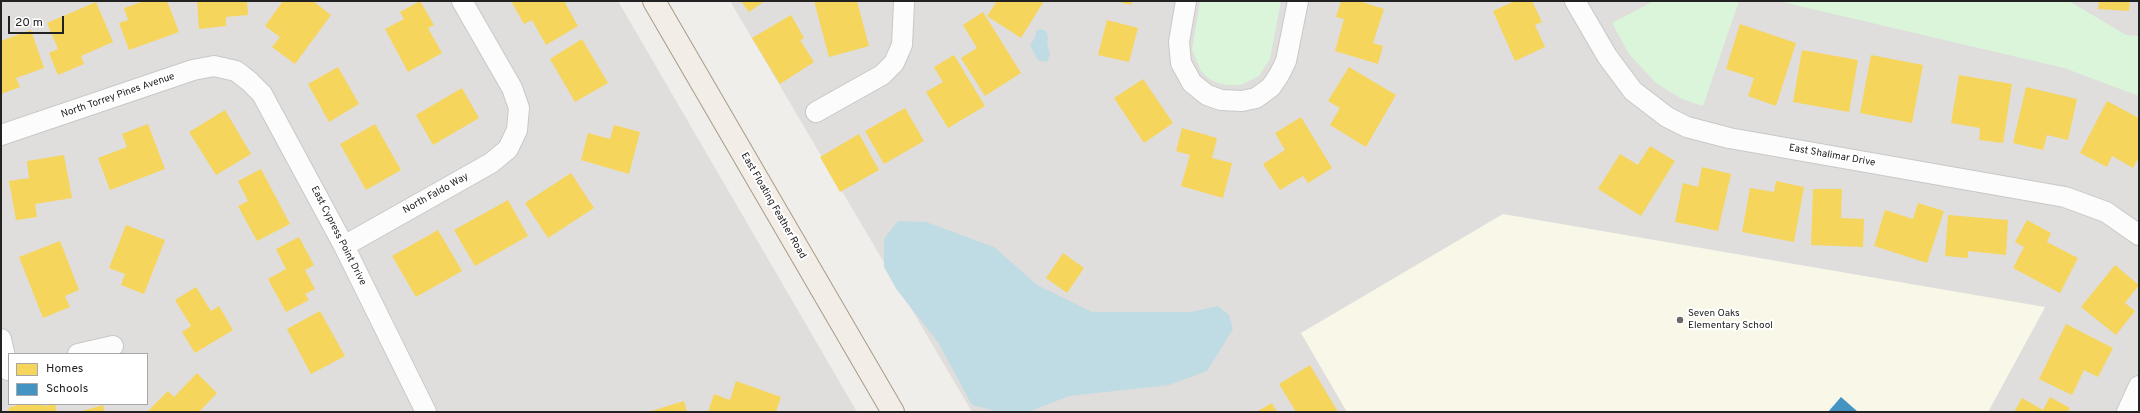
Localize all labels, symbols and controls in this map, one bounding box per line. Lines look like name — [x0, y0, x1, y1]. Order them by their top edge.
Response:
scale bar — [10, 8, 66, 34]
text: 20 m — [15, 15, 43, 31]
street label: North Torrey Pines Avenue — [60, 71, 176, 121]
street label: East Shalimar Drive — [1788, 142, 1876, 170]
street label: East Floating Feather Road — [738, 151, 808, 261]
street label: North Faldo Way — [401, 171, 471, 217]
street label: East Cypress Point Drive — [308, 184, 368, 288]
place label: Seven Oaks Elementary School — [1688, 308, 1773, 332]
marker: Seven Oaks Elementary School — [1675, 315, 1685, 325]
legend — [8, 353, 148, 405]
text: Homes — [46, 361, 83, 377]
text: Schools — [46, 381, 88, 397]

